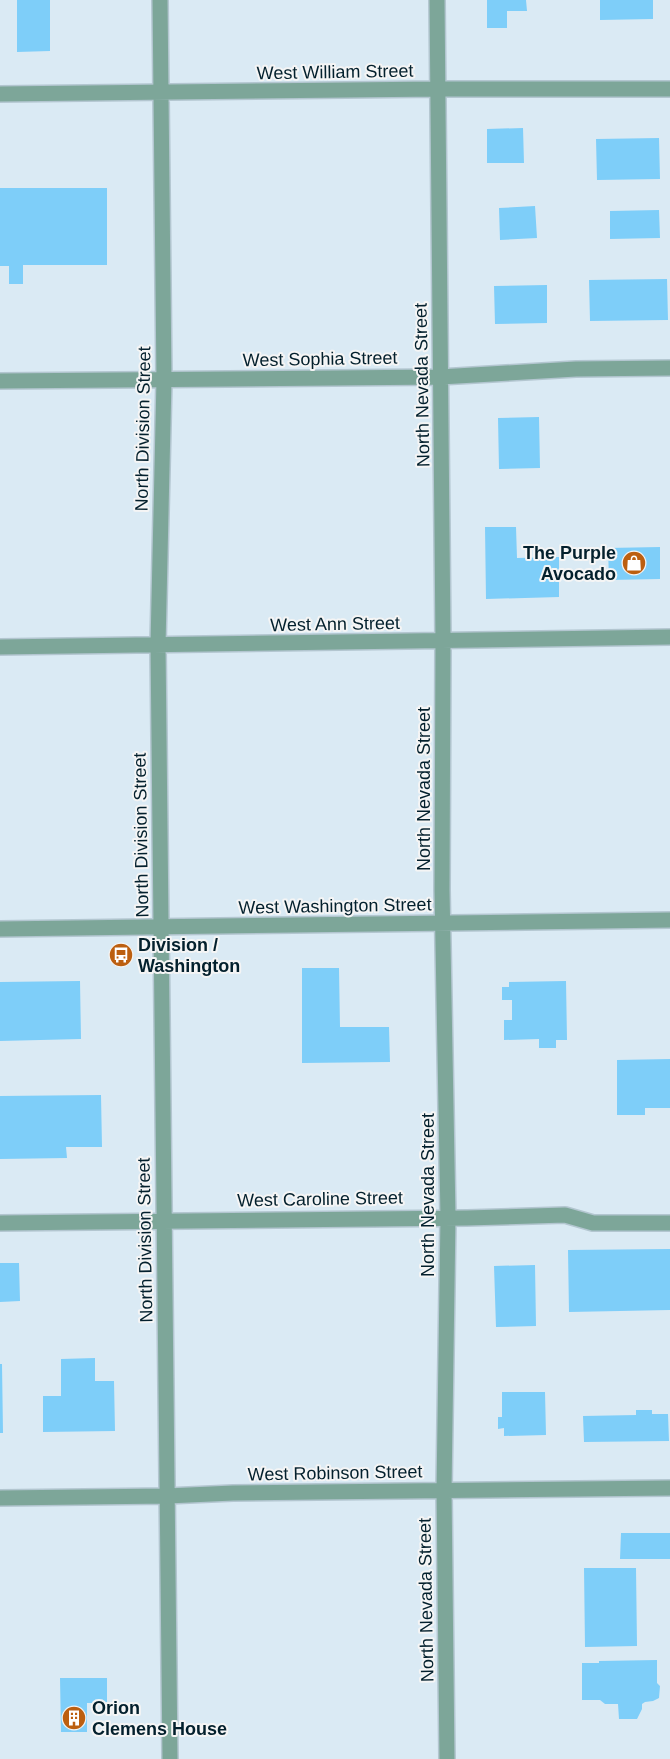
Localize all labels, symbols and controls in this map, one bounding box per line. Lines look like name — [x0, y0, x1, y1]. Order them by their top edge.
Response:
street label: West William Street — [256, 61, 414, 83]
street label: North Nevada Street — [411, 303, 433, 467]
street label: North Division Street — [132, 346, 154, 512]
street label: West Sophia Street — [242, 348, 398, 370]
place label: The Purple Avocado — [523, 543, 616, 584]
shop icon: The Purple Avocado — [621, 550, 647, 576]
street label: West Ann Street — [270, 613, 400, 635]
street label: North Nevada Street — [414, 707, 434, 871]
street label: North Division Street — [130, 752, 152, 918]
street label: West Washington Street — [238, 894, 432, 918]
place label: Division / Washington — [138, 935, 240, 976]
bus stop icon: Division / Washington — [108, 942, 134, 968]
street label: North Nevada Street — [418, 1113, 438, 1277]
street label: North Division Street — [134, 1157, 156, 1323]
street label: West Caroline Street — [237, 1188, 403, 1210]
street label: West Robinson Street — [247, 1461, 423, 1485]
street label: North Nevada Street — [415, 1518, 437, 1682]
place label: Orion Clemens House — [92, 1698, 227, 1739]
building icon: Orion Clemens House — [61, 1705, 87, 1731]

